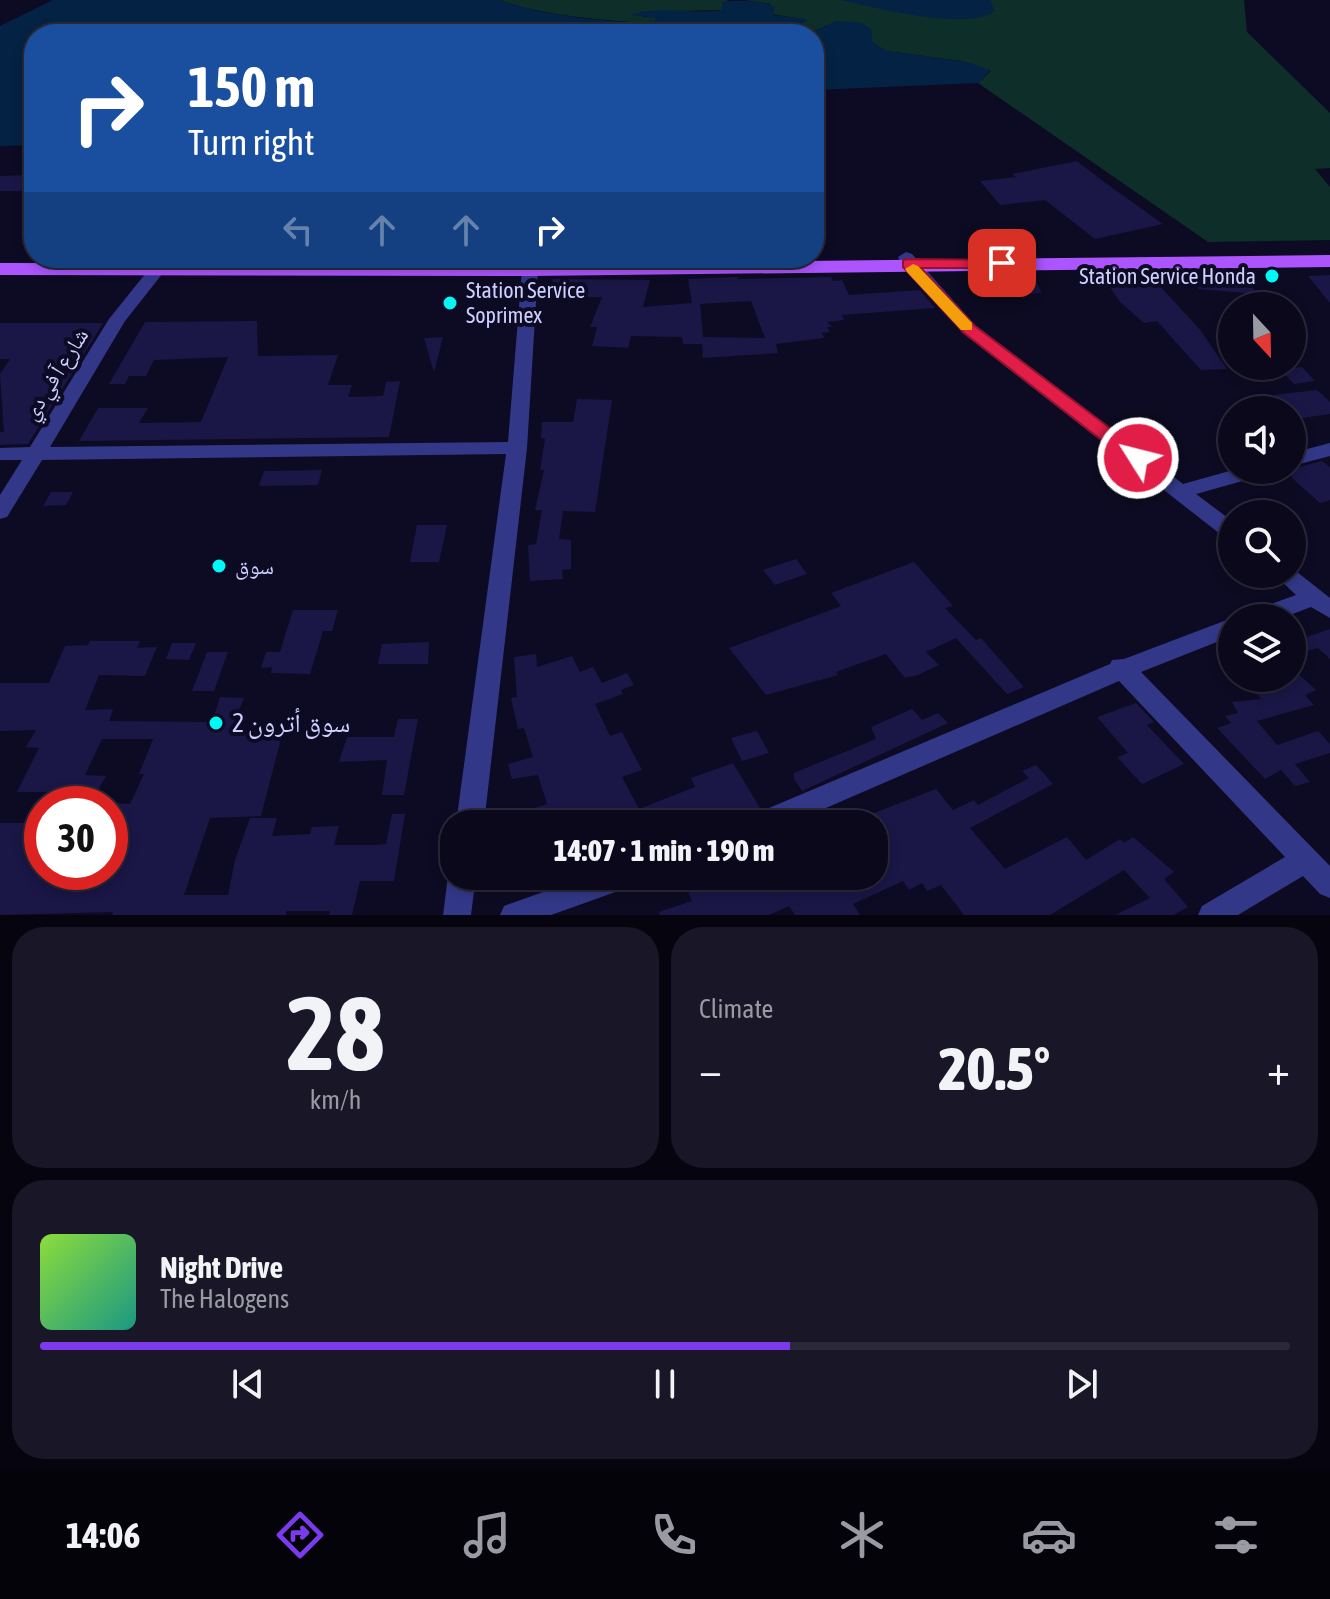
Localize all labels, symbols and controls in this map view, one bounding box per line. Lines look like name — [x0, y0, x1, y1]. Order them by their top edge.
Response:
text: 150 m — [188, 55, 315, 119]
icon: right — [56, 56, 160, 160]
text: Turn right — [188, 121, 315, 163]
icon: left — [276, 208, 320, 252]
icon: ahead — [360, 208, 404, 252]
icon: ahead — [444, 208, 488, 252]
icon: right — [528, 208, 572, 252]
pin — [968, 229, 1036, 297]
icon: arrive — [980, 241, 1024, 285]
place label: Station Service Honda — [1079, 263, 1256, 289]
marker: Station Service Honda — [1263, 267, 1281, 285]
place label: Station Service Soprimex — [466, 277, 585, 328]
north arrow — [1218, 292, 1306, 380]
map controls — [1218, 292, 1306, 692]
marker: Station Service Soprimex — [441, 294, 459, 312]
street label: شارع آ في دي — [17, 323, 97, 427]
button: sound — [1218, 396, 1306, 484]
position arrow — [1096, 416, 1180, 500]
button: search — [1218, 500, 1306, 588]
place label: سوق — [235, 553, 274, 580]
marker: سوق — [210, 557, 228, 575]
button: layers — [1218, 604, 1306, 692]
place label: سوق أترون 2 — [232, 707, 350, 739]
marker: سوق أترون 2 — [207, 714, 225, 732]
speed limit sign: 30 — [24, 786, 128, 890]
text: 14:07 · 1 min · 190 m — [554, 833, 774, 867]
text: 28 — [287, 973, 384, 1092]
text: Climate — [699, 994, 773, 1024]
text: 20.5° — [939, 1034, 1050, 1103]
text: − — [699, 1044, 722, 1094]
text: + — [1267, 1044, 1290, 1094]
text: km/h — [310, 1085, 361, 1115]
text: Night Drive — [160, 1250, 283, 1284]
text: The Halogens — [160, 1284, 289, 1314]
icon: previous — [226, 1362, 270, 1406]
icon: pause — [643, 1362, 687, 1406]
icon: next — [1060, 1362, 1104, 1406]
icon: directions — [272, 1507, 328, 1563]
icon: music — [459, 1507, 515, 1563]
icon: phone — [646, 1507, 702, 1563]
icon: climate — [834, 1507, 890, 1563]
icon: car — [1021, 1507, 1077, 1563]
icon: filters — [1208, 1507, 1264, 1563]
text: 14:06 — [66, 1514, 140, 1556]

